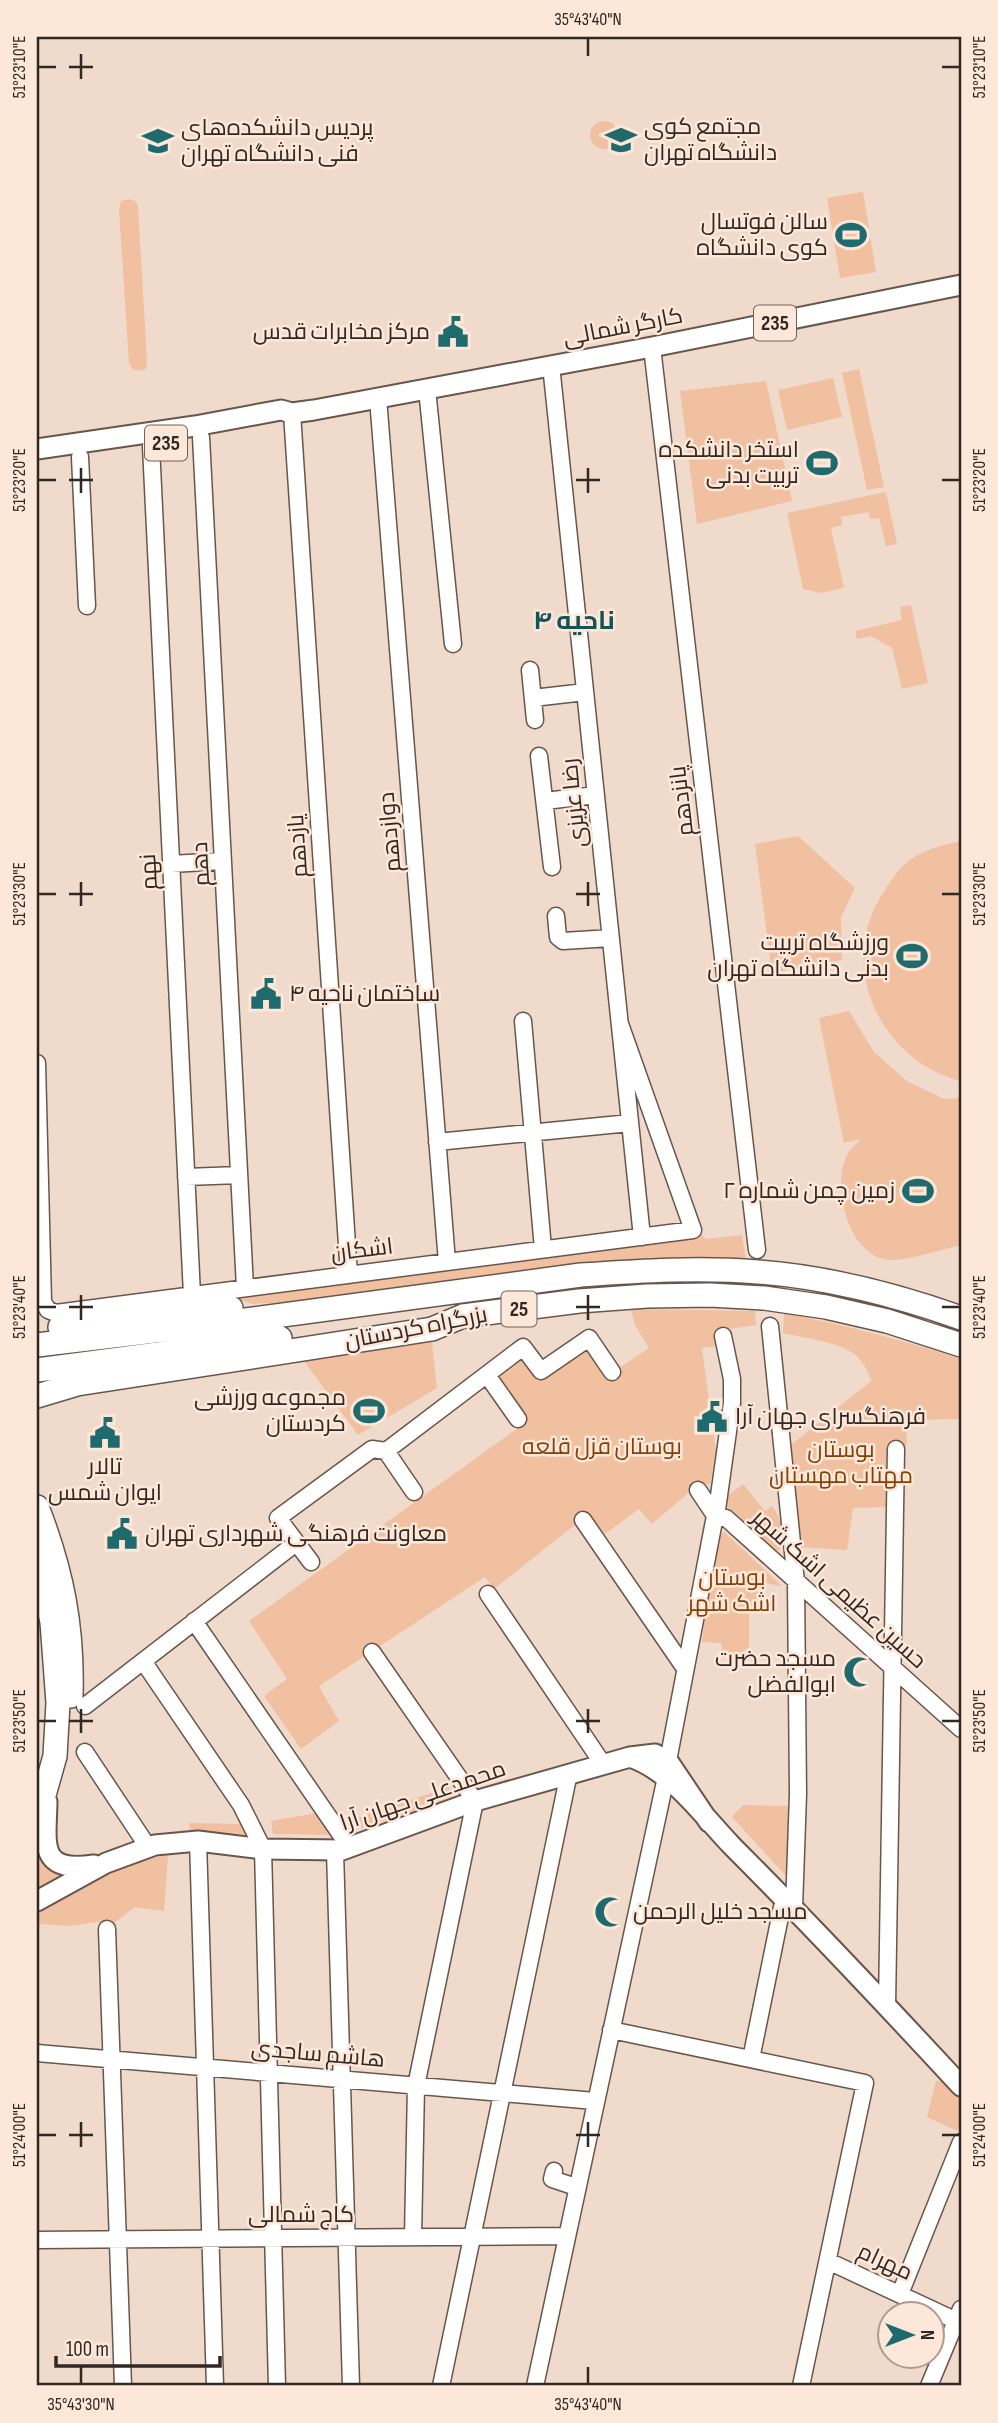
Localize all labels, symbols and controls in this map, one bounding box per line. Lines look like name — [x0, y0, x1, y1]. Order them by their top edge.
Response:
text: 35°43'40"N — [554, 9, 622, 30]
text: 51°23'10"E — [9, 36, 30, 98]
text: 51°23'10"E — [969, 36, 990, 98]
place label: مجتمع کوی دانشگاه تهران — [644, 113, 777, 167]
place label: پردیس دانشکده‌های فنی دانشگاه تهران — [181, 114, 373, 168]
school or university icon: مجتمع کوی دانشگاه تهران — [604, 123, 638, 157]
school or university icon: پردیس دانشکده‌های فنی دانشگاه تهران — [141, 124, 175, 158]
place label: سالن فوتسال کوی دانشگاه — [696, 208, 828, 262]
sports icon: سالن فوتسال کوی دانشگاه — [834, 218, 868, 252]
street label: کارگر شمالی — [561, 302, 685, 352]
road number: 235 — [754, 306, 796, 340]
public building icon: مرکز مخابرات قدس — [436, 315, 470, 349]
place label: مرکز مخابرات قدس — [253, 318, 430, 346]
road number: 235 — [145, 426, 187, 460]
place label: استخر دانشکده تربیت بدنی — [659, 436, 799, 490]
sports icon: استخر دانشکده تربیت بدنی — [805, 446, 839, 480]
text: 51°23'20"E — [9, 448, 30, 512]
text: 51°23'20"E — [969, 448, 990, 512]
district label: ناحیه ۴ — [533, 606, 615, 637]
street label: رضا عزیزی — [555, 757, 593, 849]
street label: پانزدهم — [664, 764, 701, 838]
street label: دوازدهم — [373, 791, 408, 873]
street label: یازدهم — [282, 813, 315, 879]
street label: دهم — [186, 841, 217, 887]
street label: نهم — [134, 853, 165, 891]
text: 51°23'30"E — [9, 862, 30, 926]
text: 51°23'30"E — [969, 862, 990, 926]
place label: ورزشگاه تربیت بدنی دانشگاه تهران — [707, 929, 889, 983]
sports icon: ورزشگاه تربیت بدنی دانشگاه تهران — [895, 939, 929, 973]
public building icon: ساختمان ناحیه ۴ — [249, 977, 283, 1011]
place label: ساختمان ناحیه ۴ — [289, 980, 440, 1008]
sports icon: زمین چمن شماره ۲ — [901, 1174, 935, 1208]
place label: زمین چمن شماره ۲ — [723, 1177, 895, 1205]
street label: اشکان — [329, 1232, 395, 1268]
text: 51°23'40"E — [9, 1275, 30, 1339]
text: 51°23'40"E — [969, 1275, 990, 1339]
road number: 25 — [502, 1292, 536, 1326]
street label: بزرگراه کردستان — [342, 1300, 490, 1356]
place label: مجموعه ورزشی کردستان — [194, 1384, 346, 1438]
sports icon: مجموعه ورزشی کردستان — [352, 1394, 386, 1428]
public building icon: فرهنگسرای جهان آرا — [695, 1400, 729, 1434]
place label: فرهنگسرای جهان آرا — [735, 1403, 926, 1431]
public building icon: تالار ایوان شمس — [88, 1416, 122, 1450]
park label: بوستان قزل قلعه — [522, 1433, 682, 1461]
park label: بوستان مهتاب مهستان — [769, 1436, 913, 1490]
place label: تالار ایوان شمس — [48, 1453, 162, 1507]
street label: حسین عظیمی اشک شهر — [745, 1502, 932, 1675]
public building icon: معاونت فرهنگی شهرداری تهران — [105, 1517, 139, 1551]
place label: معاونت فرهنگی شهرداری تهران — [145, 1520, 447, 1548]
park label: بوستان اشک شهر — [686, 1564, 776, 1618]
place label: مسجد حضرت ابوالفضل — [715, 1645, 836, 1699]
mosque icon: مسجد حضرت ابوالفضل — [842, 1655, 876, 1689]
text: 51°23'50"E — [9, 1689, 30, 1753]
text: 51°23'50"E — [969, 1689, 990, 1753]
street label: محمدعلی جهان آرا — [337, 1755, 509, 1837]
mosque icon: مسجد خلیل الرحمن — [593, 1895, 627, 1929]
place label: مسجد خلیل الرحمن — [633, 1898, 807, 1926]
street label: هاشم ساجدی — [250, 2034, 386, 2075]
text: 51°24'00"E — [9, 2103, 30, 2167]
text: 51°24'00"E — [969, 2103, 990, 2167]
street label: کاج شمالی — [248, 2201, 354, 2230]
street label: مهرام — [853, 2237, 917, 2288]
north arrow — [876, 2300, 946, 2370]
scale bar — [56, 2325, 220, 2369]
text: N — [915, 2330, 938, 2340]
text: 100 m — [66, 2337, 109, 2362]
text: 35°43'30"N — [47, 2394, 115, 2415]
text: 35°43'40"N — [554, 2394, 622, 2415]

